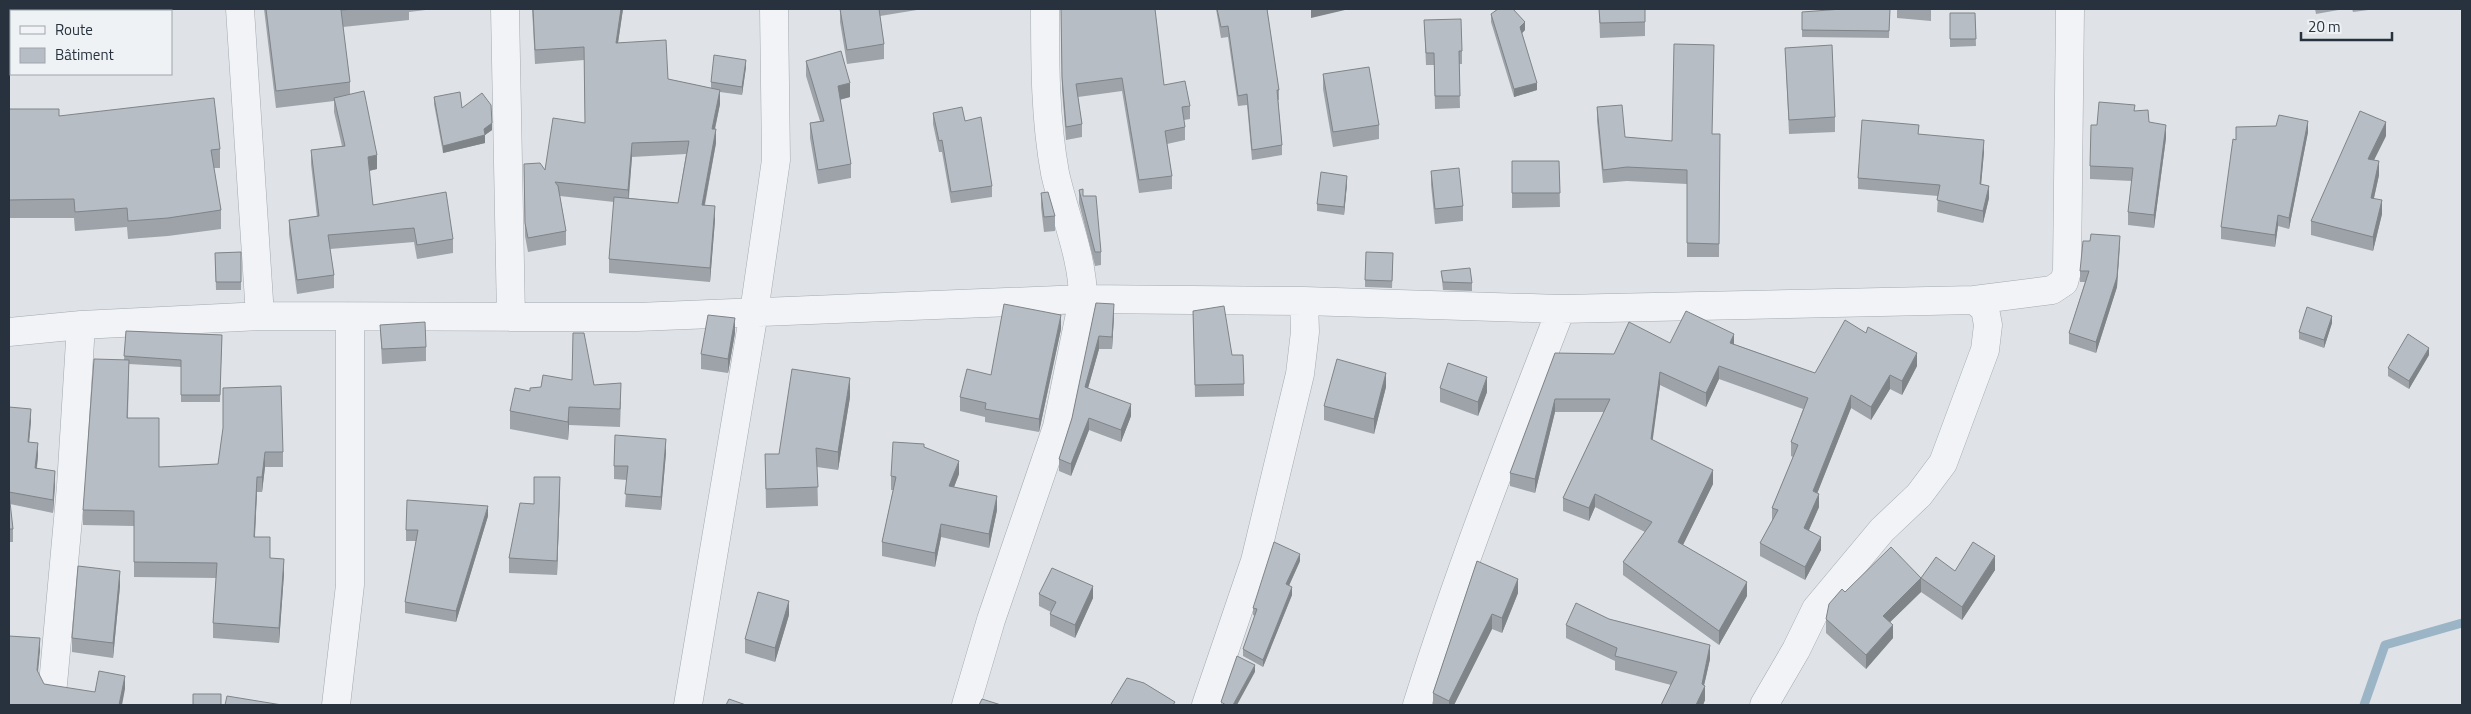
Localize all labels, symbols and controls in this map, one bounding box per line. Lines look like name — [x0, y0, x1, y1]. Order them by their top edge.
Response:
legend — [10, 10, 172, 75]
scale bar — [2301, 10, 2392, 42]
text: 20 m — [2308, 15, 2341, 38]
text: Route — [55, 18, 93, 41]
text: Bâtiment — [55, 43, 114, 66]

